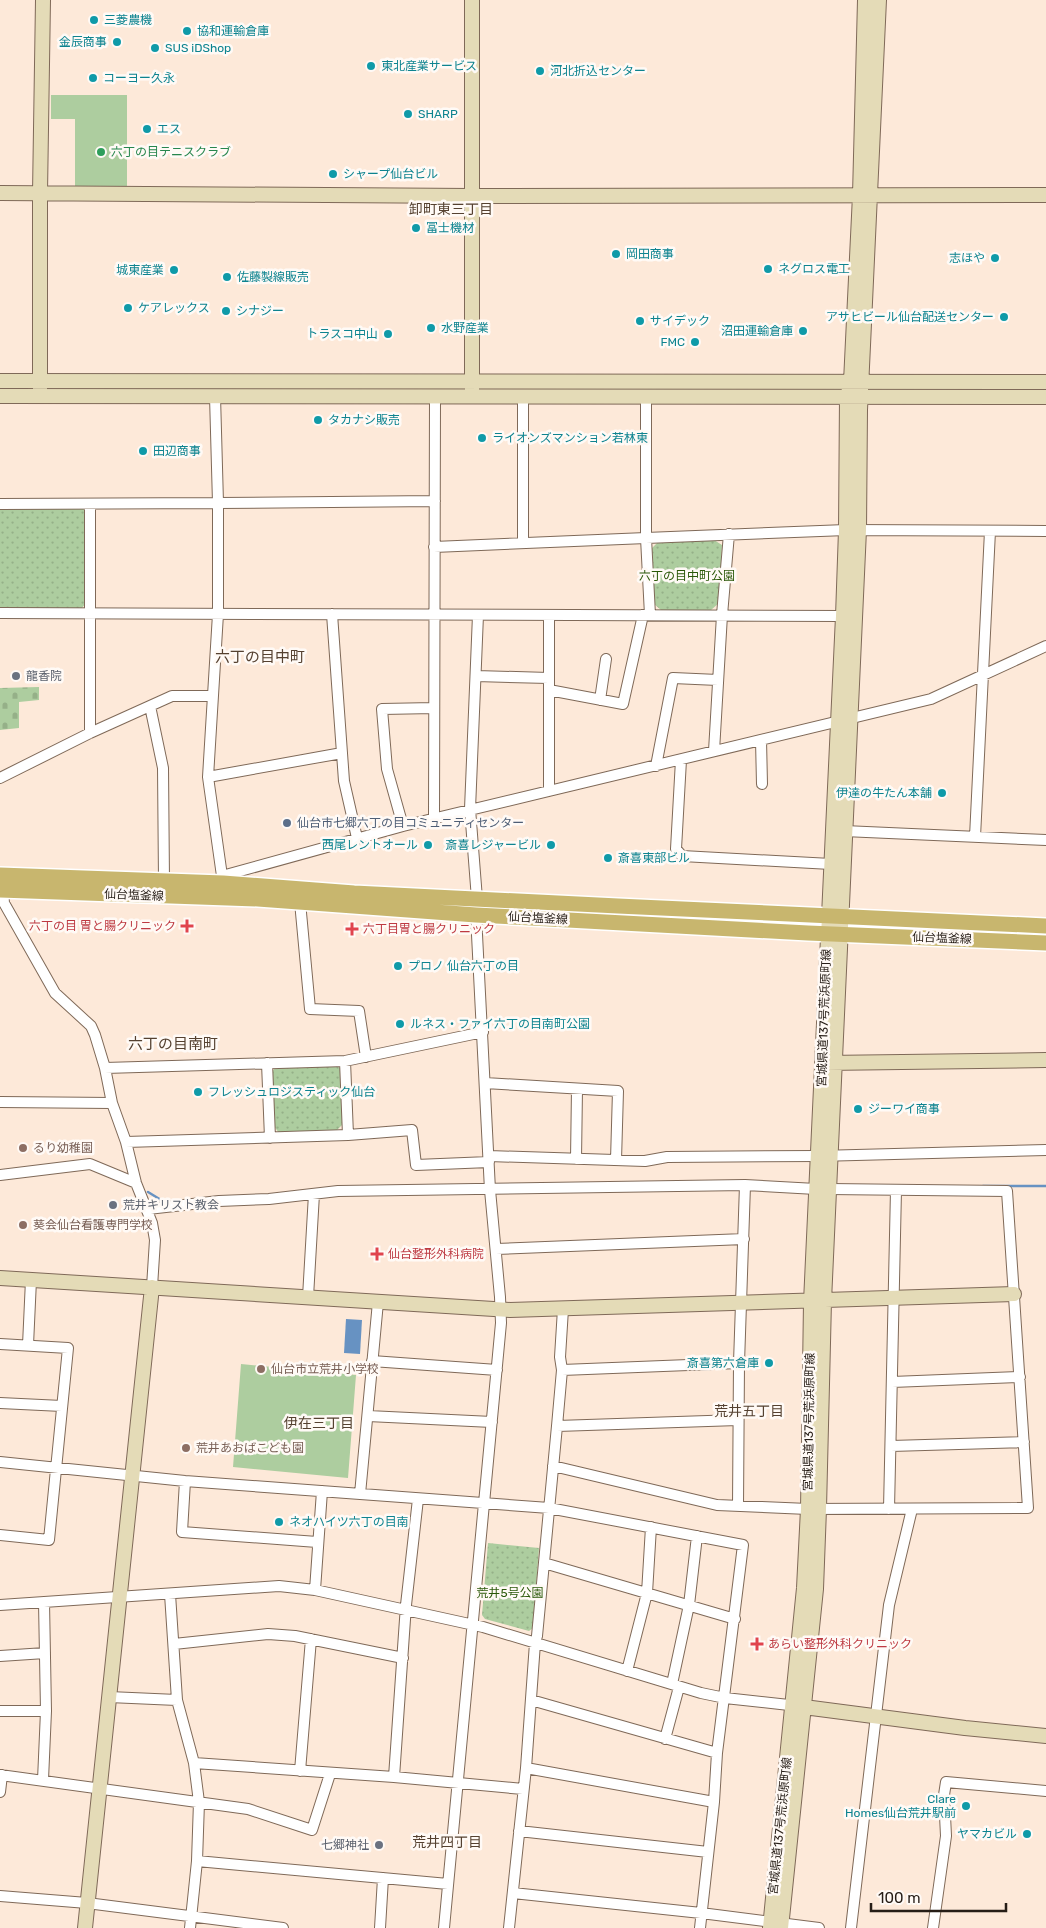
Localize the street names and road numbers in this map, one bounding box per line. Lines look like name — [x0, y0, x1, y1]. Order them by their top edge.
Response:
street label: 仙台塩釜線 — [104, 887, 164, 903]
street label: 仙台塩釜線 — [508, 909, 568, 927]
street label: 仙台塩釜線 — [912, 930, 972, 946]
street label: 宮城県道137号荒浜原町線 — [815, 949, 833, 1087]
street label: 宮城県道137号荒浜原町線 — [801, 1353, 817, 1491]
street label: 宮城県道137号荒浜原町線 — [766, 1756, 794, 1896]

